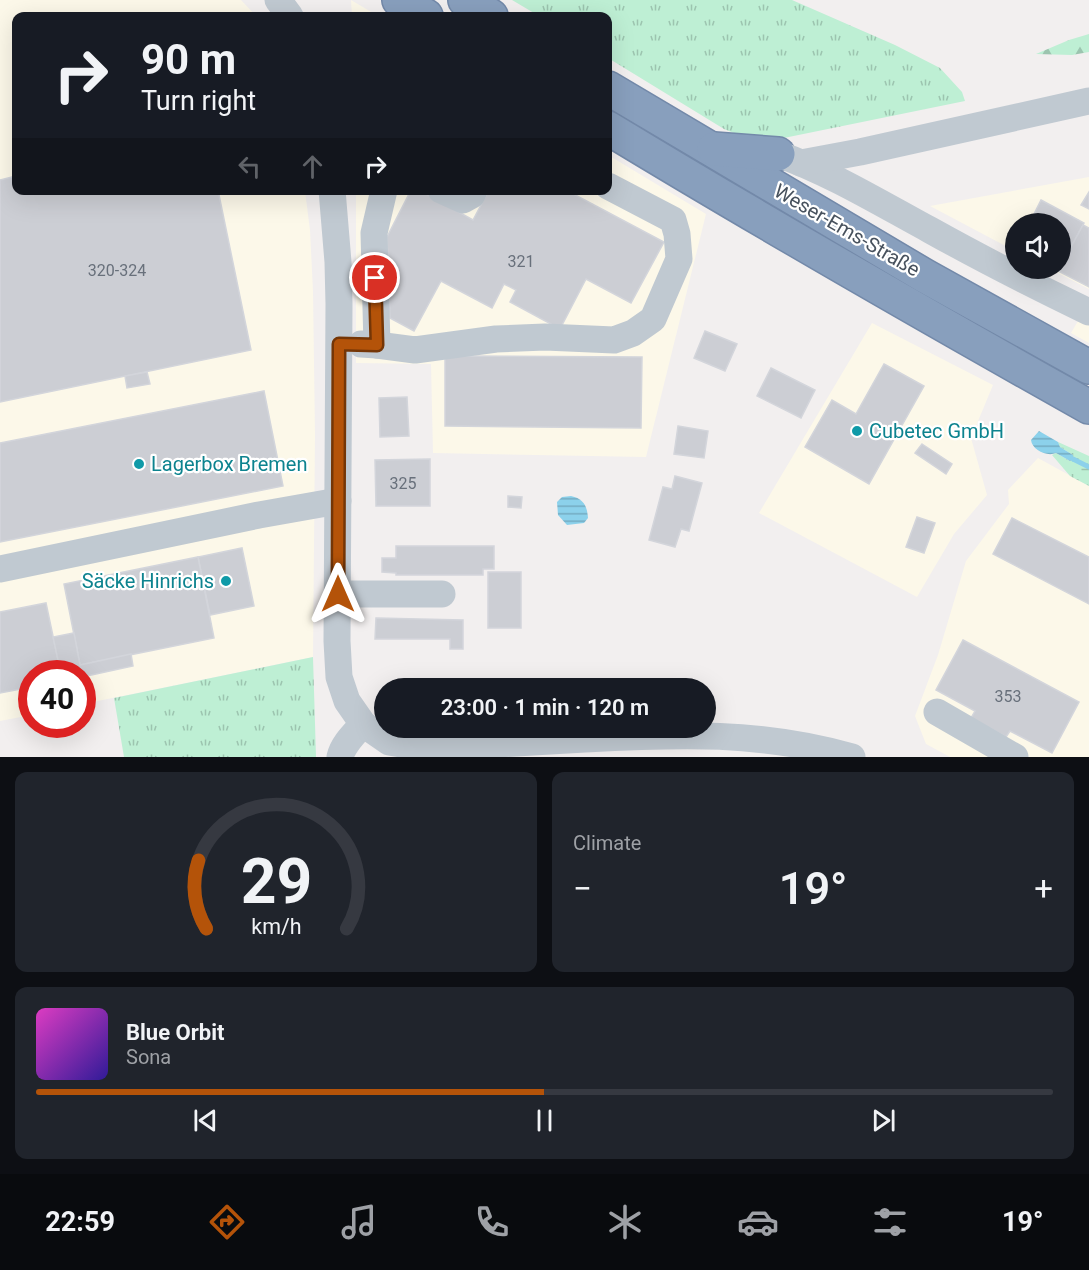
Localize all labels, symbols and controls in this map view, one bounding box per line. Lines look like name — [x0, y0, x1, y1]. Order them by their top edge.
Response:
text: 90 m — [141, 35, 236, 84]
icon: right — [42, 36, 120, 114]
text: Turn right — [141, 85, 256, 117]
icon: left — [233, 150, 266, 183]
icon: ahead — [296, 150, 329, 183]
icon: right — [359, 150, 392, 183]
street label: Weser-Ems-Straße — [770, 179, 924, 281]
map controls — [1005, 213, 1071, 279]
button: sound — [1005, 213, 1071, 279]
pin — [349, 252, 400, 303]
house number: 321 — [508, 252, 534, 271]
house number: 320-324 — [88, 261, 146, 280]
icon: arrive — [358, 261, 391, 294]
place label: Cubetec GmbH — [869, 419, 1004, 443]
marker: Cubetec GmbH — [850, 424, 864, 438]
place label: Lagerbox Bremen — [151, 452, 307, 476]
marker: Lagerbox Bremen — [132, 457, 146, 471]
house number: 325 — [390, 474, 416, 493]
position arrow — [306, 562, 370, 626]
place label: Säcke Hinrichs — [82, 569, 214, 593]
marker: Säcke Hinrichs — [219, 574, 233, 588]
speed limit sign: 40 — [18, 660, 96, 738]
house number: 353 — [995, 687, 1021, 706]
text: 23:00 · 1 min · 120 m — [441, 695, 649, 720]
text: Climate — [573, 831, 641, 855]
text: 29 — [240, 845, 312, 918]
text: 19° — [779, 862, 847, 915]
text: − — [573, 869, 592, 908]
text: + — [1034, 869, 1053, 908]
text: km/h — [251, 914, 301, 939]
text: Blue Orbit — [126, 1020, 224, 1045]
text: Sona — [126, 1045, 171, 1069]
icon: previous — [189, 1104, 222, 1137]
icon: pause — [528, 1104, 561, 1137]
icon: next — [867, 1104, 900, 1137]
icon: directions — [206, 1201, 248, 1243]
icon: music — [338, 1201, 380, 1243]
icon: phone — [471, 1201, 513, 1243]
icon: climate — [604, 1201, 646, 1243]
icon: car — [737, 1201, 779, 1243]
icon: filters — [869, 1201, 911, 1243]
text: 22:59 — [45, 1206, 115, 1238]
text: 19° — [1002, 1206, 1044, 1238]

